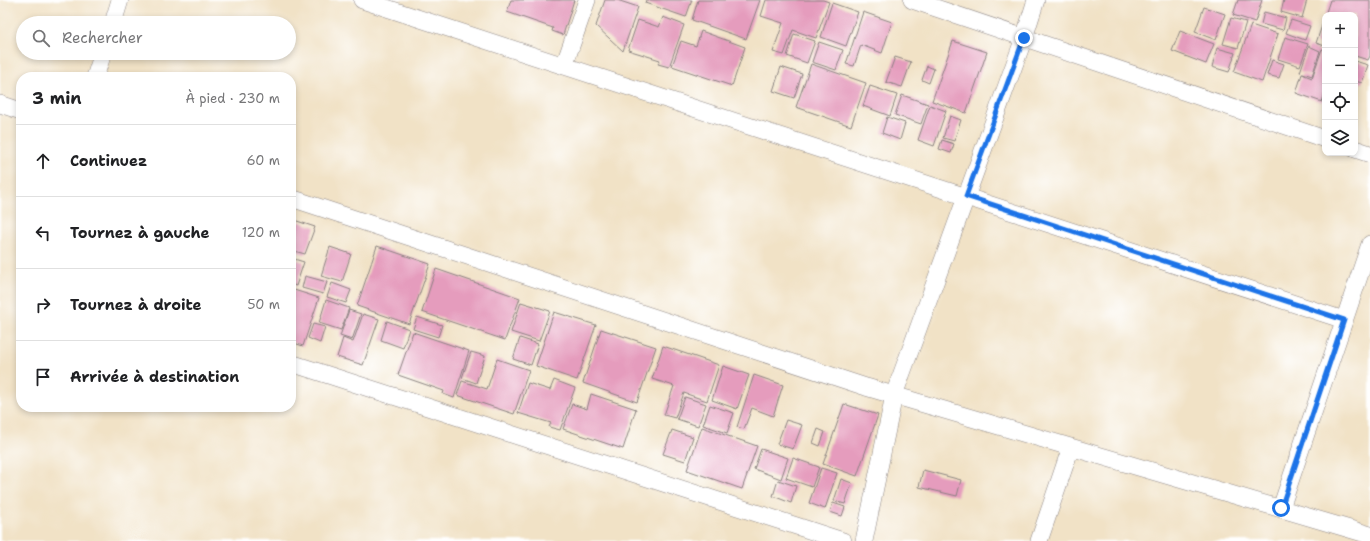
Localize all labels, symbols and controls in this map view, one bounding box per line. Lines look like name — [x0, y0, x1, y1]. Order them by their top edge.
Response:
map controls — [1322, 12, 1358, 156]
button: + — [1322, 12, 1358, 48]
search box — [16, 16, 296, 60]
icon: search — [30, 27, 52, 49]
text: Rechercher — [62, 28, 143, 48]
route end — [1015, 29, 1033, 47]
button: − — [1322, 48, 1358, 84]
button: locate — [1322, 84, 1358, 120]
text: 3 min — [32, 87, 82, 109]
text: À pied · 230 m — [185, 90, 280, 107]
button: layers — [1322, 120, 1358, 156]
icon: ahead — [32, 150, 54, 172]
text: Continuez — [70, 151, 147, 171]
text: 60 m — [247, 152, 280, 169]
icon: left — [32, 222, 54, 244]
text: Tournez à gauche — [70, 223, 210, 243]
text: 120 m — [242, 224, 280, 241]
icon: right — [32, 294, 54, 316]
text: Tournez à droite — [70, 295, 202, 315]
text: 50 m — [247, 296, 280, 313]
icon: arrive — [32, 366, 54, 388]
text: Arrivée à destination — [70, 367, 239, 387]
route start — [1272, 499, 1290, 517]

